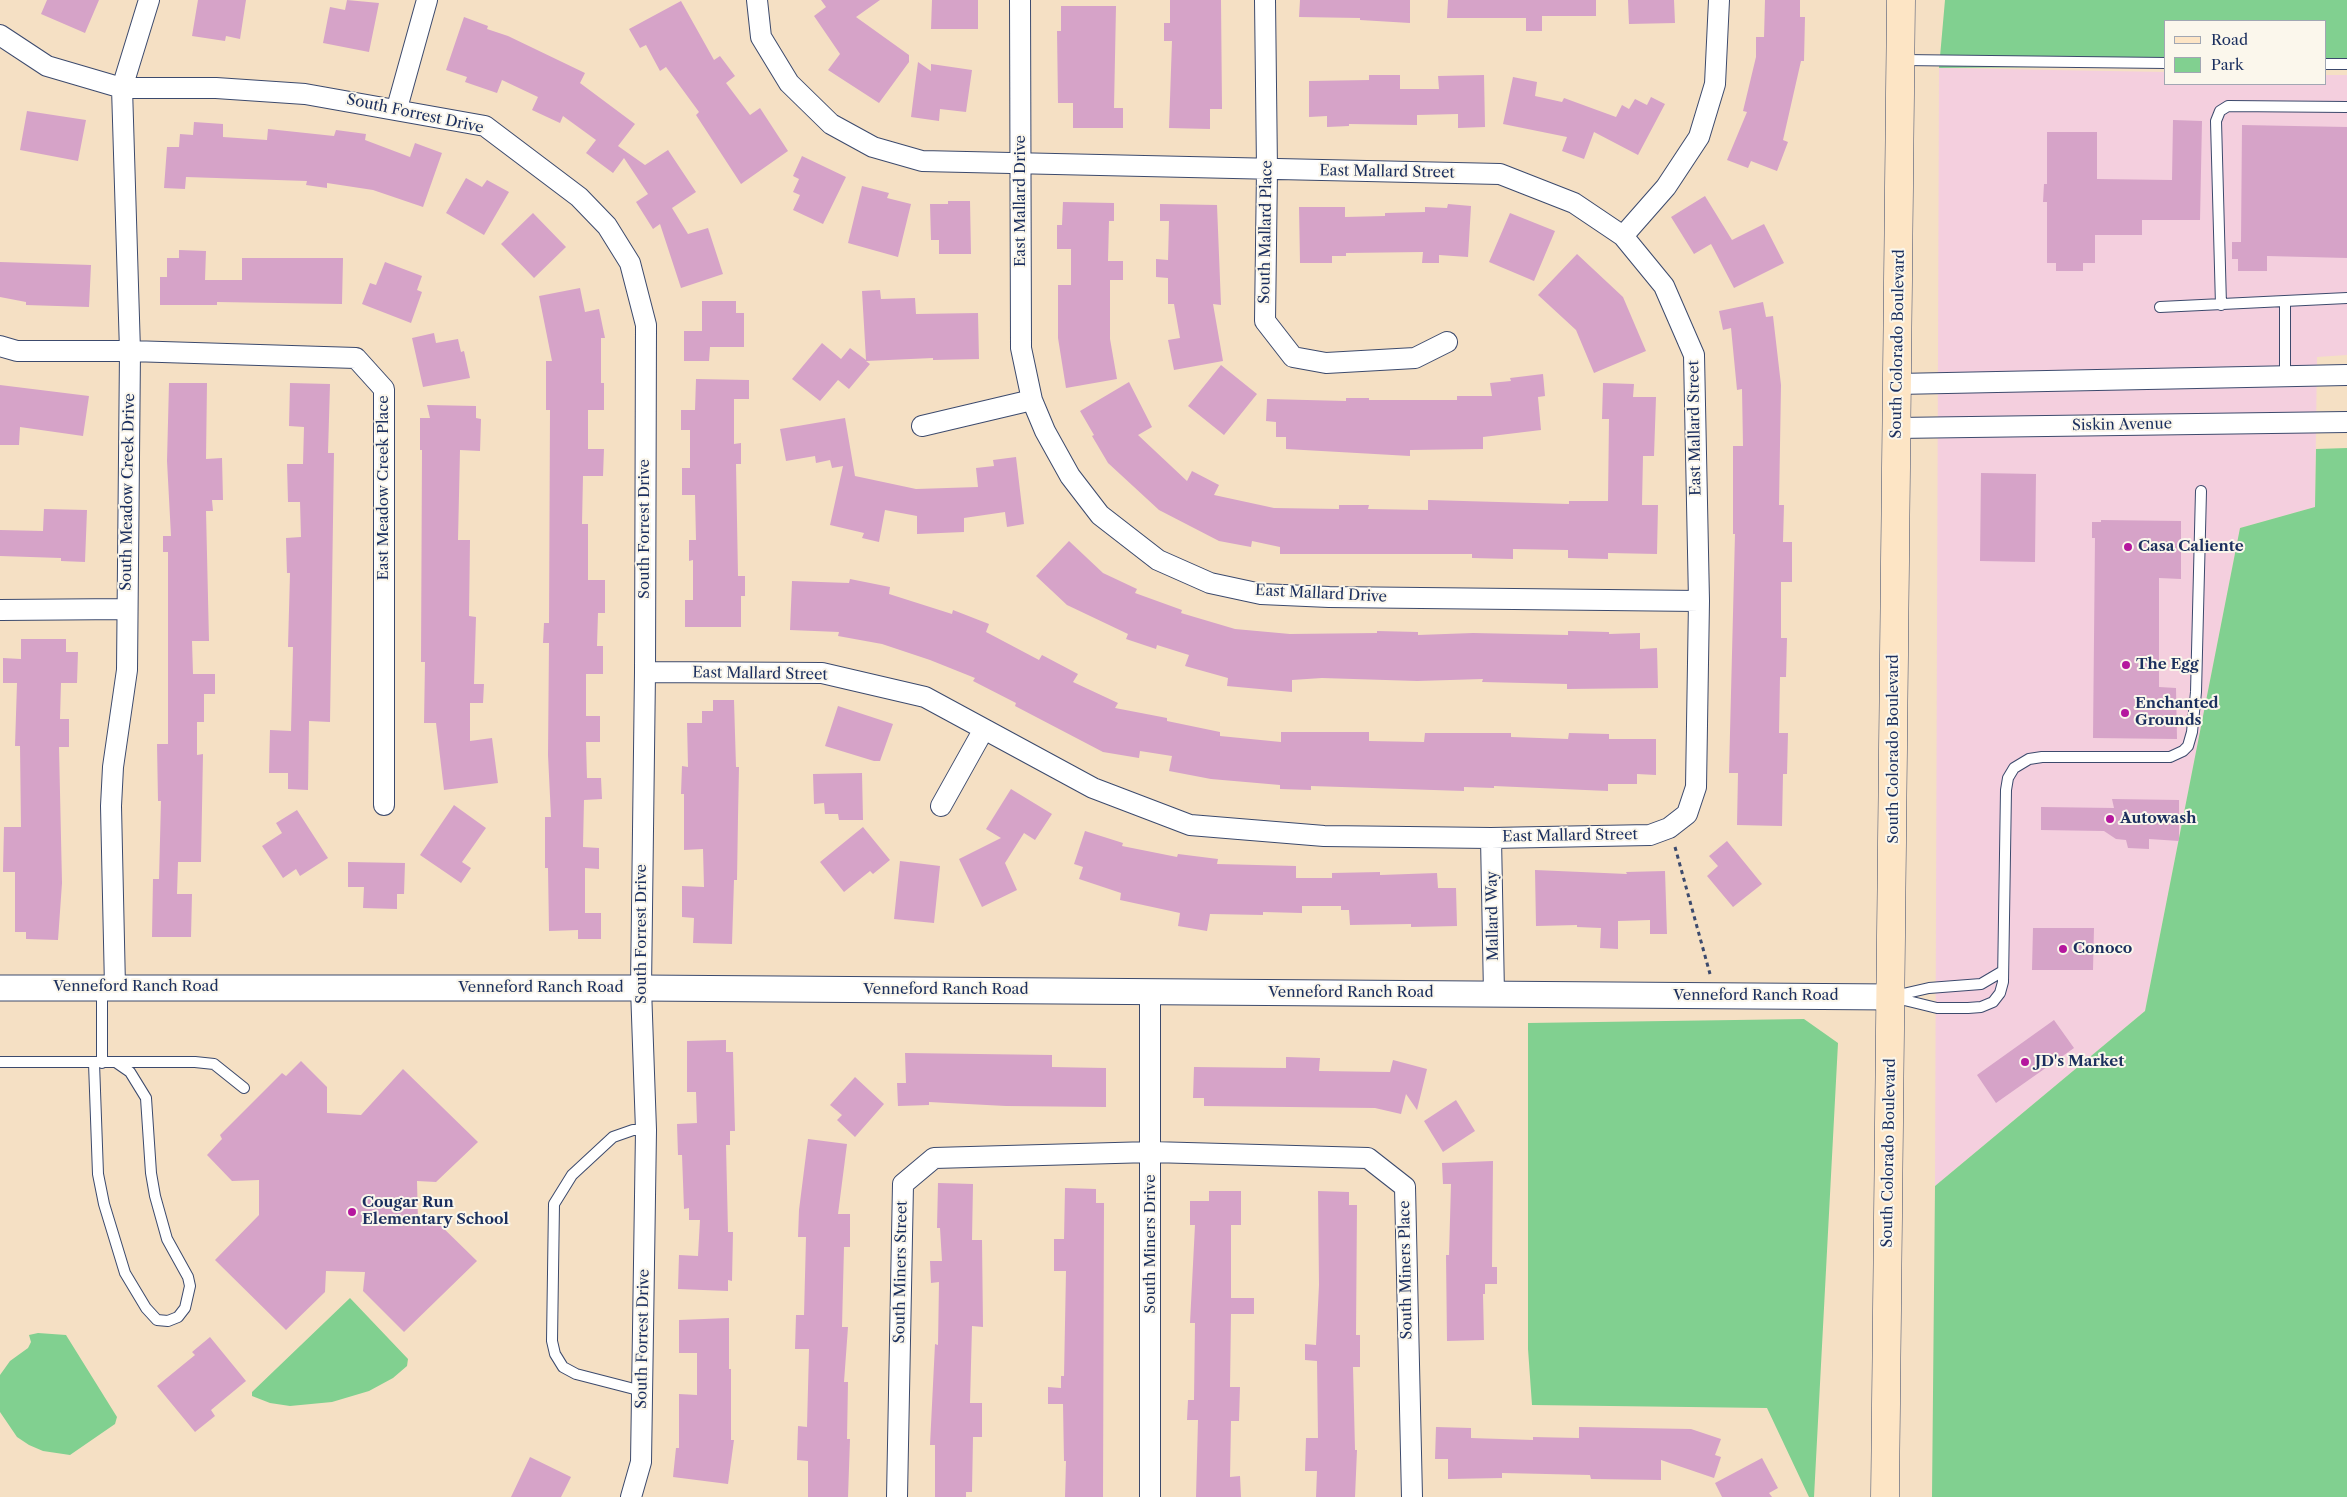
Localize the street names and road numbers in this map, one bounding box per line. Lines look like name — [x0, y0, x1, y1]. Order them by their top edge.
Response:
street label: South Forrest Drive — [345, 91, 485, 137]
street label: East Mallard Drive — [1012, 135, 1030, 267]
street label: South Mallard Place — [1256, 160, 1276, 304]
street label: East Mallard Street — [1319, 162, 1455, 182]
street label: South Colorado Boulevard — [1887, 249, 1909, 439]
street label: East Mallard Street — [1685, 360, 1705, 496]
street label: South Meadow Creek Drive — [117, 393, 139, 591]
street label: East Meadow Creek Place — [375, 395, 393, 581]
street label: Siskin Avenue — [2072, 415, 2172, 435]
street label: South Forrest Drive — [636, 459, 654, 599]
street label: East Mallard Drive — [1255, 582, 1387, 606]
street label: South Colorado Boulevard — [1885, 654, 1903, 844]
street label: East Mallard Street — [692, 664, 828, 684]
street label: East Mallard Street — [1502, 826, 1638, 846]
street label: South Forrest Drive — [633, 864, 651, 1004]
street label: Mallard Way — [1483, 871, 1503, 961]
street label: Venneford Ranch Road — [53, 978, 219, 996]
street label: Venneford Ranch Road — [458, 979, 624, 997]
street label: Venneford Ranch Road — [863, 981, 1029, 999]
street label: Venneford Ranch Road — [1268, 984, 1434, 1002]
street label: Venneford Ranch Road — [1673, 987, 1839, 1005]
street label: South Colorado Boulevard — [1878, 1058, 1900, 1248]
street label: South Miners Drive — [1142, 1174, 1160, 1314]
street label: South Miners Street — [891, 1200, 911, 1344]
street label: South Miners Place — [1396, 1200, 1416, 1340]
street label: South Forrest Drive — [633, 1269, 653, 1409]

